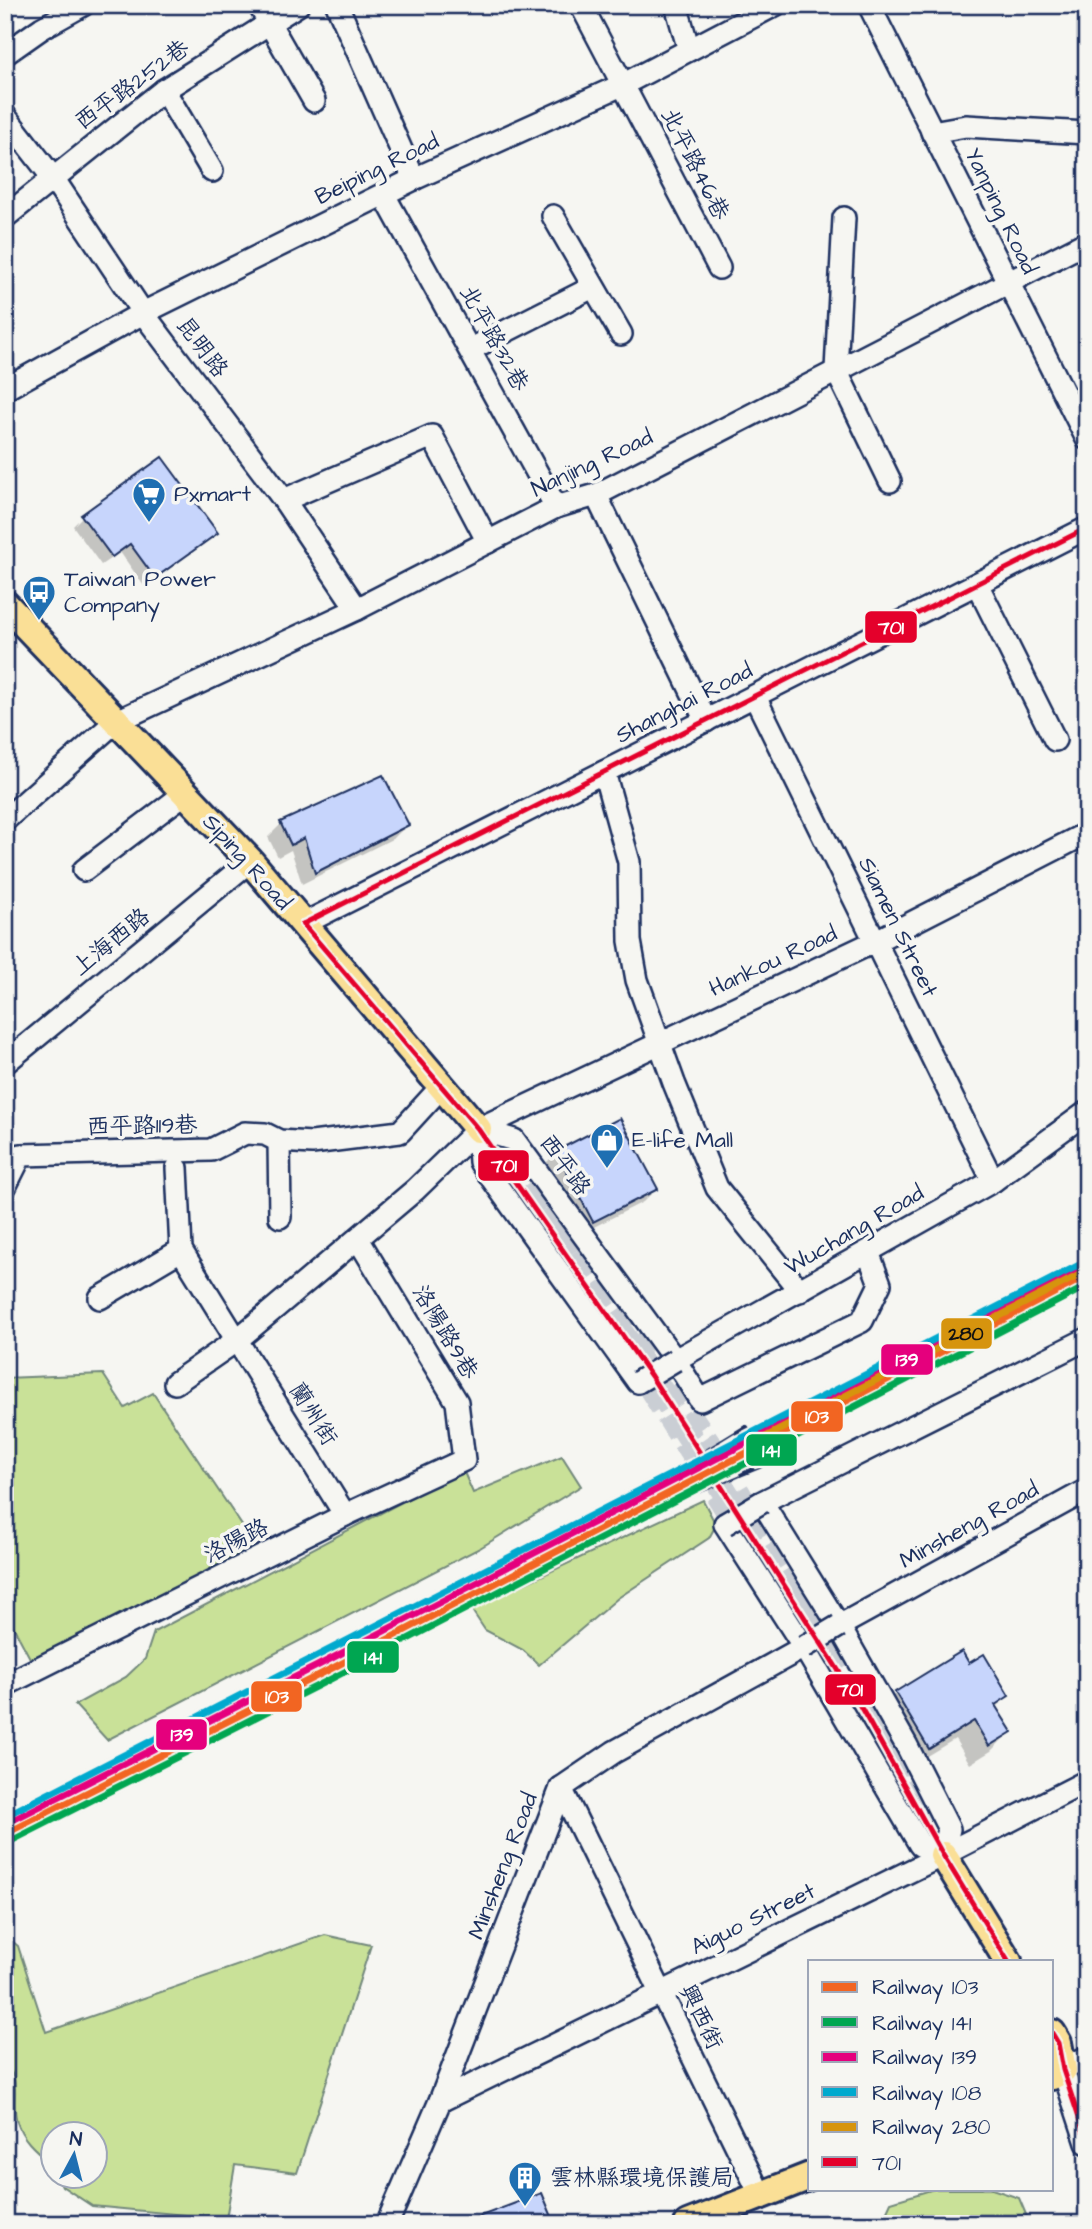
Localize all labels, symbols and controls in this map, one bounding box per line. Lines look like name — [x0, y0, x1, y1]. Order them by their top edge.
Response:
street label: 西平路252巷 — [68, 32, 197, 138]
street label: 北平路46巷 — [653, 102, 737, 227]
street label: Beiping Road — [310, 125, 445, 214]
street label: Yanping Road — [956, 142, 1046, 280]
street label: 北平路32巷 — [452, 279, 537, 398]
street label: 昆明路 — [168, 310, 236, 384]
street label: Nanjing Road — [526, 421, 659, 506]
supermarket icon: Pxmart — [130, 475, 168, 524]
place label: Pxmart — [174, 478, 252, 510]
place label: Taiwan Power Company — [64, 563, 216, 622]
bus stop icon: Taiwan Power Company — [20, 573, 58, 622]
line badge: 701 — [864, 610, 918, 644]
text: 701 — [877, 615, 905, 642]
street label: Shanghai Road — [610, 655, 759, 752]
street label: Siping Road — [194, 807, 299, 918]
street label: Siamen Street — [850, 852, 946, 1003]
street label: 上海西路 — [65, 901, 157, 983]
street label: Hankou Road — [704, 917, 842, 1005]
street label: 西平路119巷 — [86, 1109, 199, 1143]
shop icon: E-life Mall — [588, 1121, 626, 1170]
place label: E-life Mall — [632, 1124, 733, 1156]
street label: 西平路 — [532, 1128, 598, 1202]
line badge: 701 — [477, 1149, 530, 1182]
text: 701 — [490, 1153, 518, 1180]
street label: Wuchang Road — [778, 1177, 930, 1284]
street label: 洛陽路9巷 — [404, 1279, 486, 1386]
line badge: 280 — [940, 1317, 993, 1350]
text: 280 — [947, 1321, 984, 1348]
line badge: 139 — [880, 1343, 934, 1376]
text: 139 — [896, 1347, 919, 1374]
street label: 蘭州街 — [281, 1376, 345, 1452]
line badge: 103 — [790, 1400, 844, 1433]
text: 103 — [805, 1404, 829, 1431]
line badge: 141 — [745, 1433, 798, 1467]
text: 141 — [762, 1438, 780, 1465]
street label: Minsheng Road — [894, 1473, 1045, 1577]
street label: 洛陽路 — [198, 1511, 274, 1571]
line badge: 141 — [346, 1640, 400, 1674]
text: 141 — [364, 1645, 382, 1672]
line badge: 701 — [824, 1673, 877, 1706]
text: 701 — [836, 1677, 864, 1704]
line badge: 103 — [250, 1680, 303, 1713]
text: 103 — [265, 1684, 289, 1711]
line badge: 139 — [155, 1718, 208, 1751]
text: 139 — [171, 1722, 194, 1749]
street label: Minsheng Road — [460, 1788, 547, 1944]
street label: Aiguo Street — [685, 1875, 822, 1964]
legend — [808, 1960, 1054, 2190]
text: Railway 103 — [872, 1973, 979, 2004]
street label: 興西街 — [671, 1979, 731, 2055]
text: Railway 141 — [872, 2009, 972, 2040]
text: Railway 139 — [872, 2043, 977, 2074]
text: Railway 108 — [872, 2079, 982, 2110]
text: Railway 280 — [872, 2113, 991, 2144]
north arrow — [38, 2120, 108, 2190]
text: N — [68, 2125, 84, 2154]
text: 701 — [872, 2149, 901, 2178]
building icon: 雲林縣環境保護局 — [506, 2159, 544, 2208]
place label: 雲林縣環境保護局 — [550, 2162, 734, 2194]

